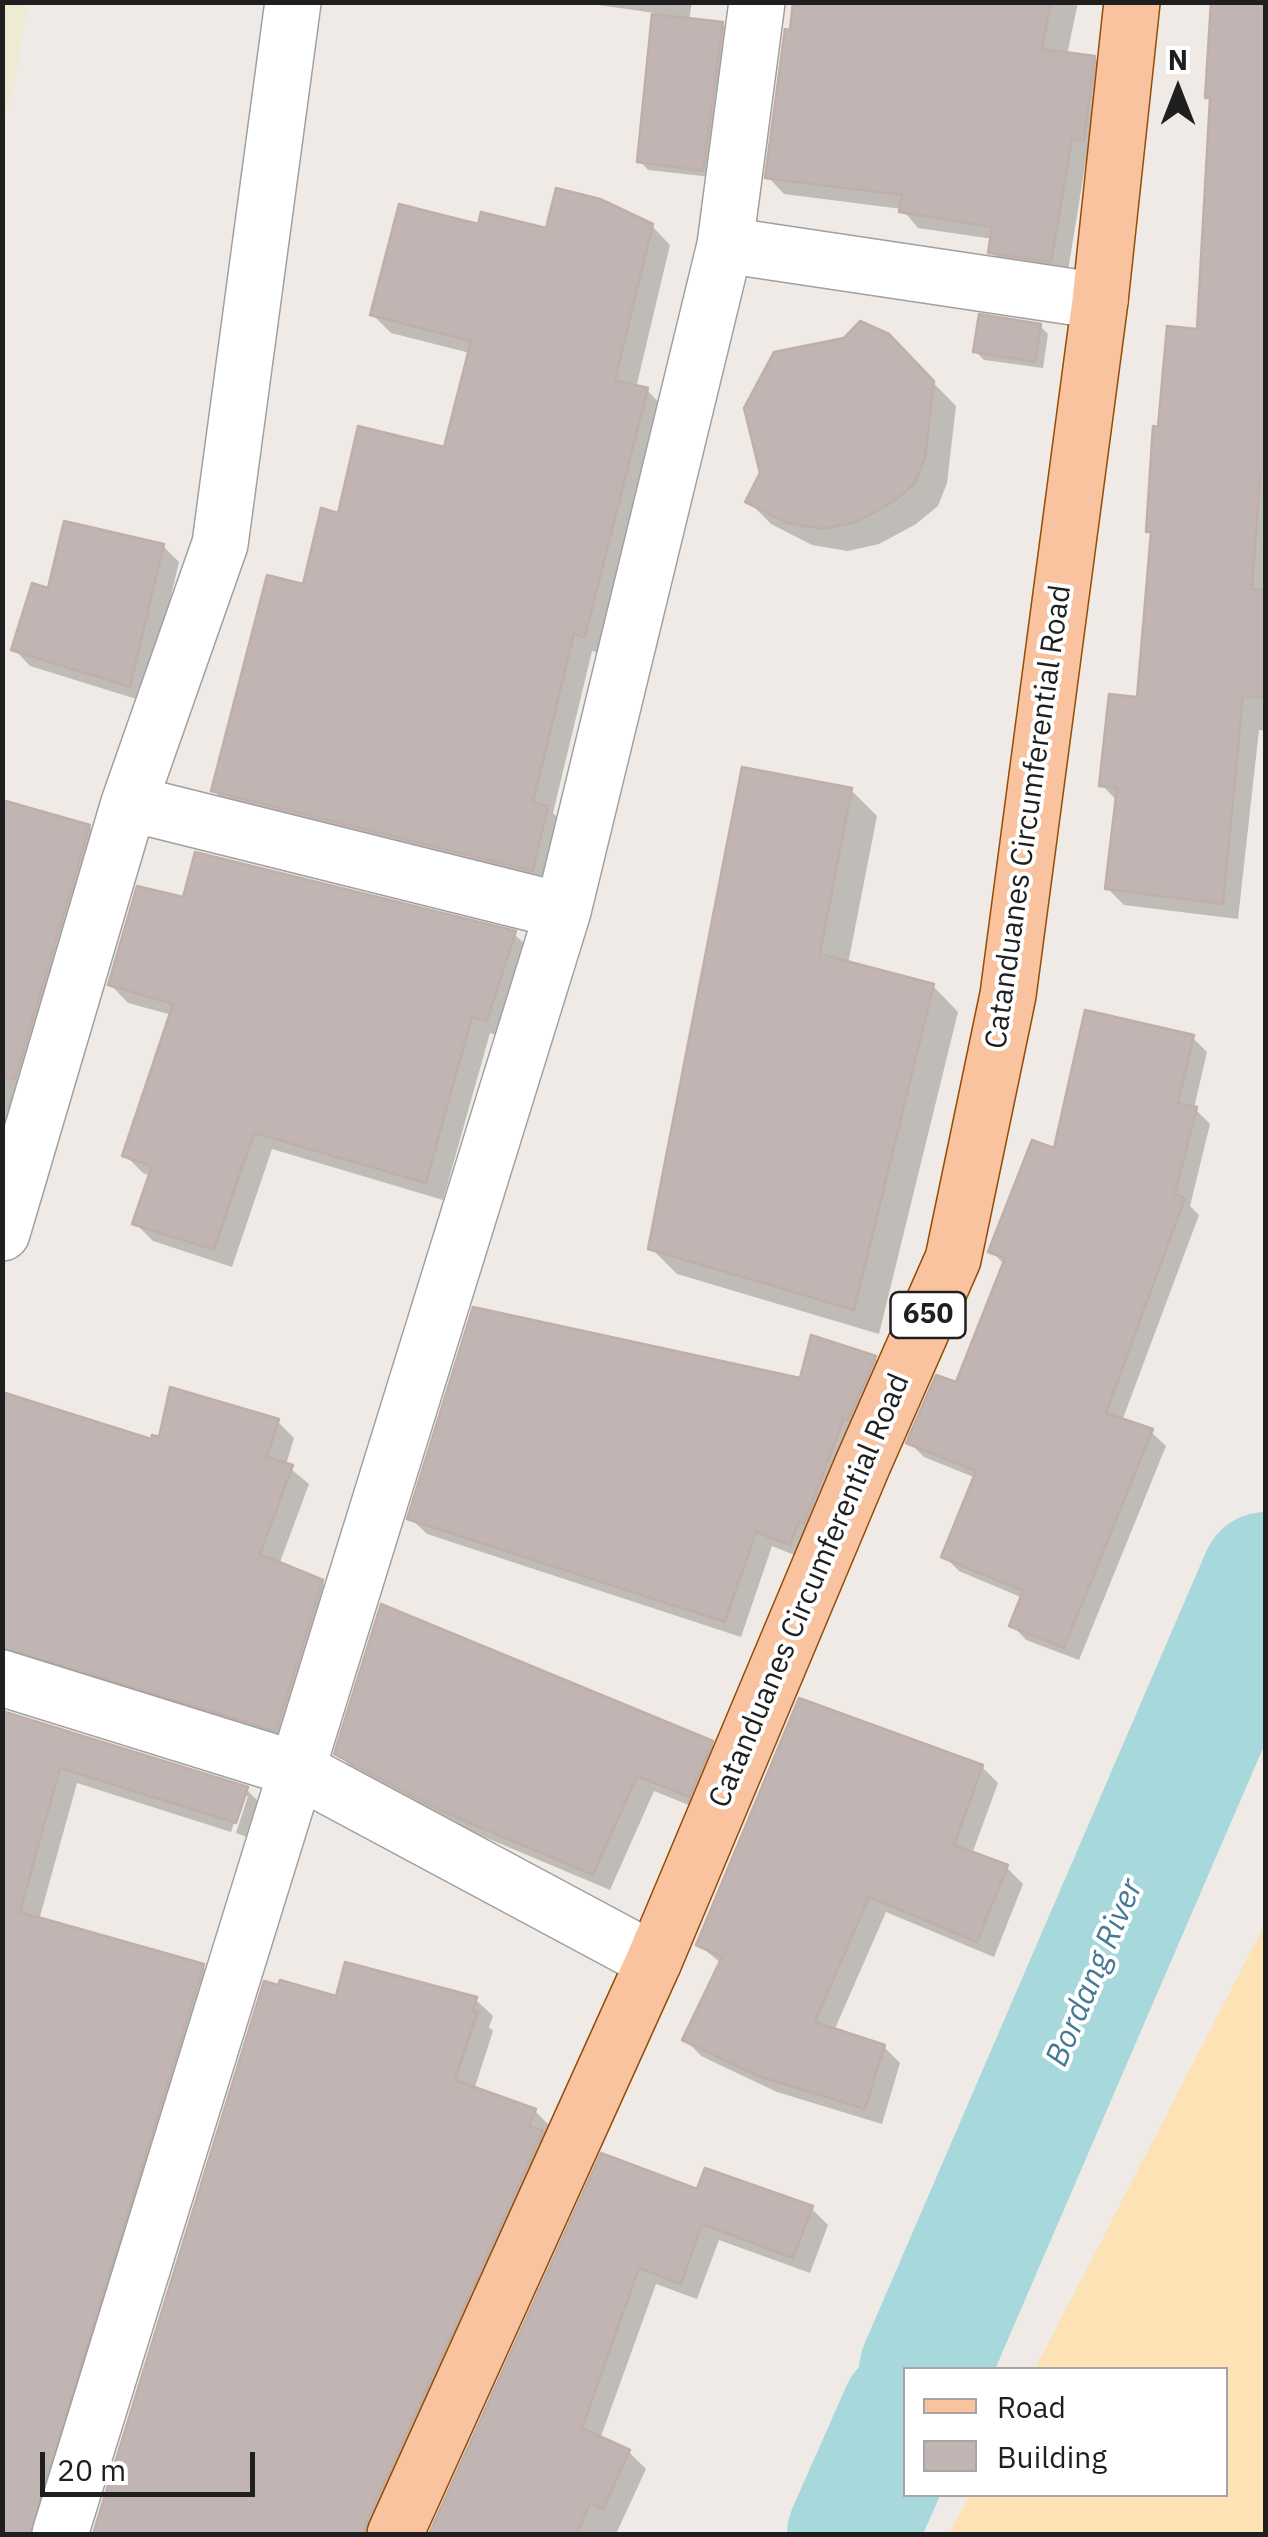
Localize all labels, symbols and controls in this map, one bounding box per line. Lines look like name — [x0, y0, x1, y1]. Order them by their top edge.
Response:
north arrow — [1128, 40, 1228, 140]
text: N — [1168, 41, 1188, 78]
street label: Catanduanes Circumferential Road — [979, 583, 1079, 1051]
road number: 650 — [890, 1292, 966, 1338]
street label: Catanduanes Circumferential Road — [702, 1369, 918, 1813]
water label: Bordang River — [1038, 1874, 1152, 2072]
legend — [903, 2367, 1228, 2497]
text: Road — [997, 2387, 1066, 2426]
scale bar — [45, 2432, 260, 2494]
text: Building — [997, 2437, 1107, 2476]
text: 20 m — [57, 2450, 126, 2489]

